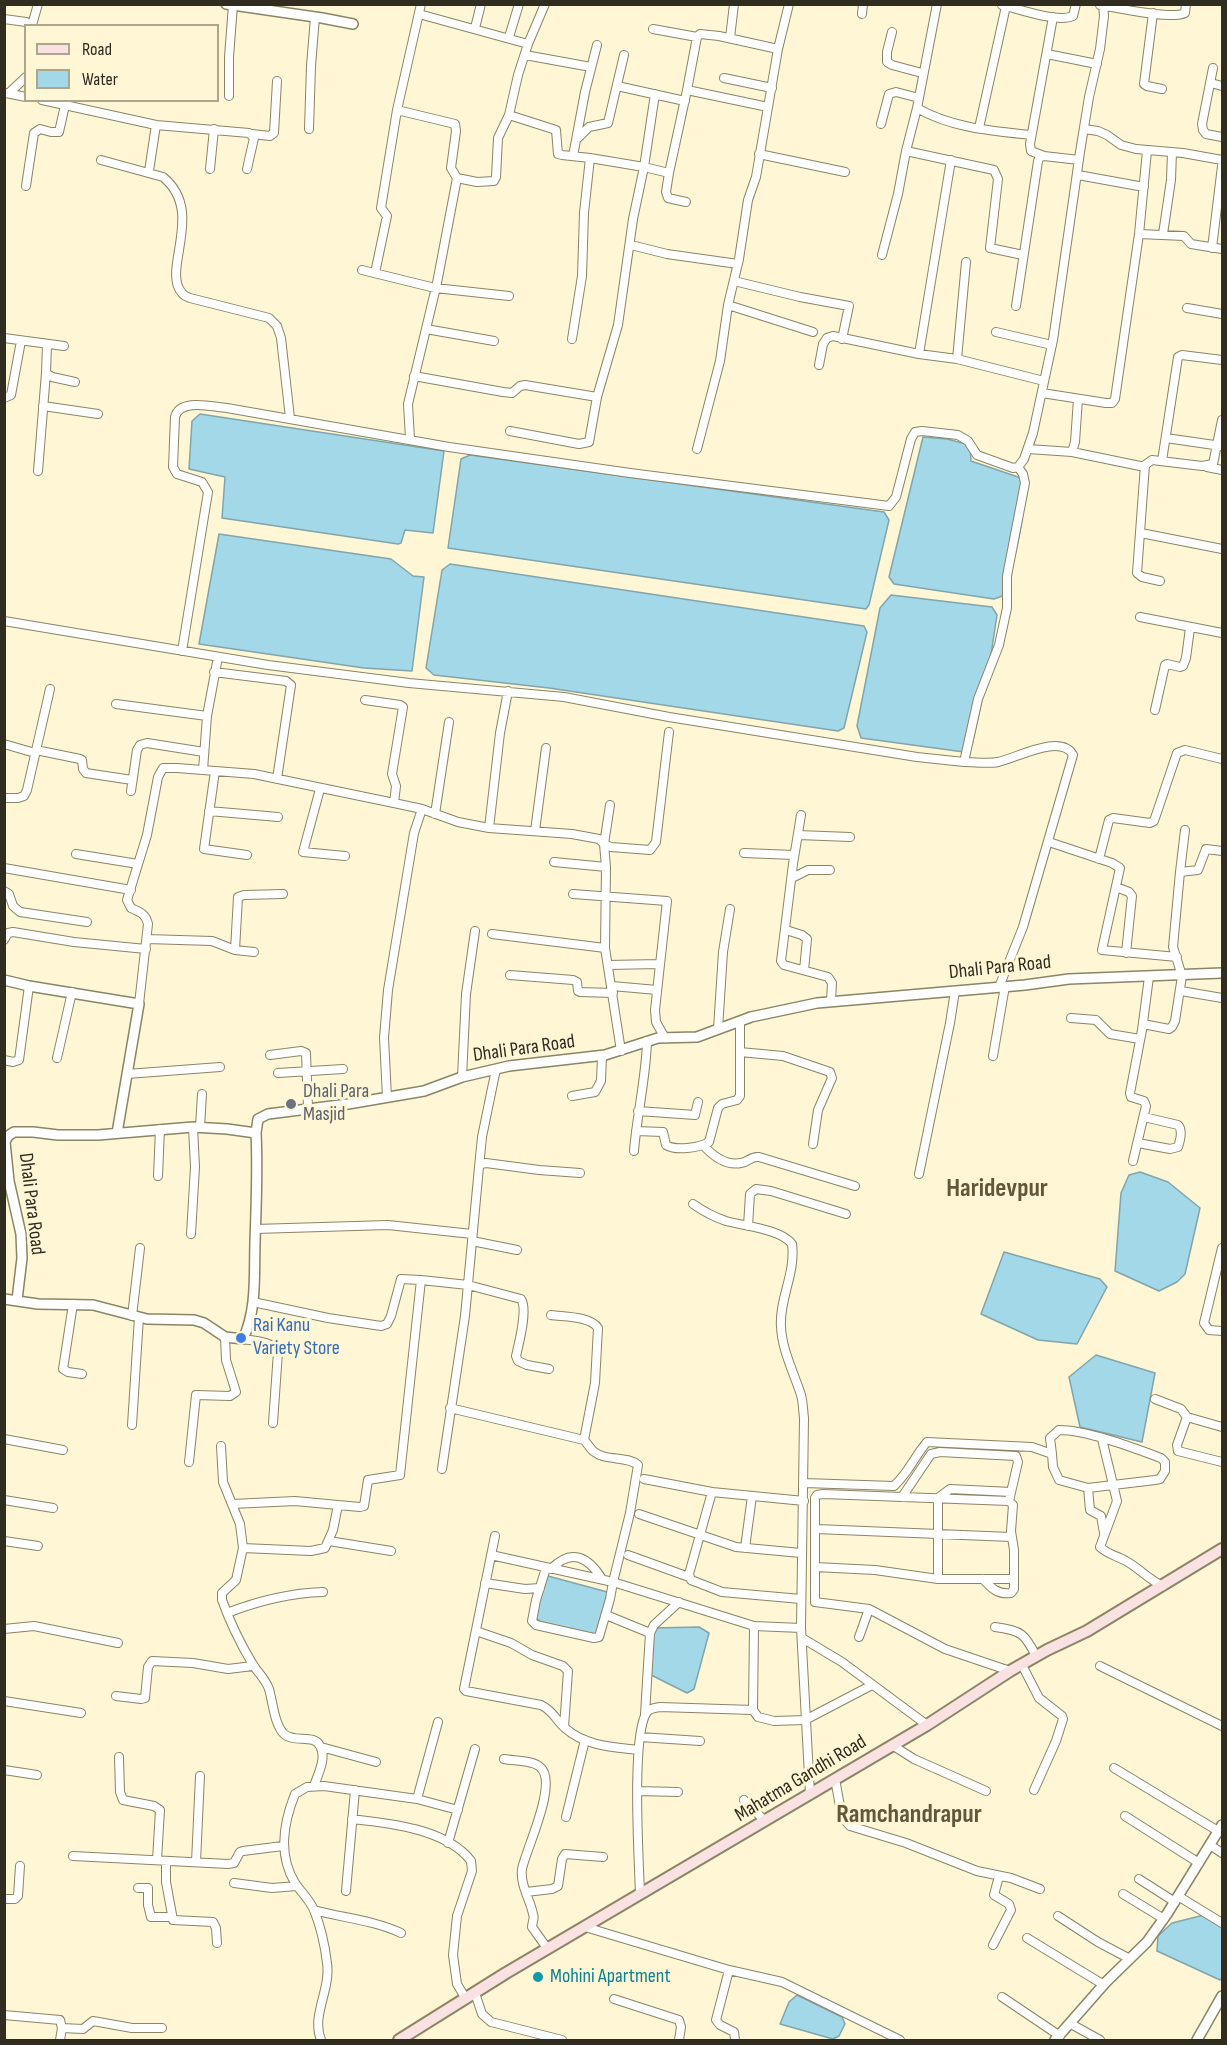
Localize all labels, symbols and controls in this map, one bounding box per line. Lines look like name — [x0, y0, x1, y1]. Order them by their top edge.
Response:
legend — [24, 24, 219, 102]
text: Road — [82, 39, 112, 60]
text: Water — [82, 69, 118, 90]
street label: Dhali Para Road — [948, 951, 1052, 985]
street label: Dhali Para Road — [472, 1030, 576, 1068]
place label: Dhali Para Masjid — [303, 1080, 369, 1127]
marker: Dhali Para Masjid — [284, 1097, 298, 1111]
street label: Dhali Para Road — [13, 1152, 49, 1256]
district label: Haridevpur — [946, 1173, 1048, 1205]
place label: Rai Kanu Variety Store — [253, 1314, 340, 1361]
marker: Rai Kanu Variety Store — [234, 1331, 248, 1345]
street label: Mahatma Gandhi Road — [731, 1730, 871, 1828]
district label: Ramchandrapur — [836, 1799, 982, 1831]
place label: Mohini Apartment — [550, 1965, 671, 1989]
marker: Mohini Apartment — [531, 1970, 545, 1984]

